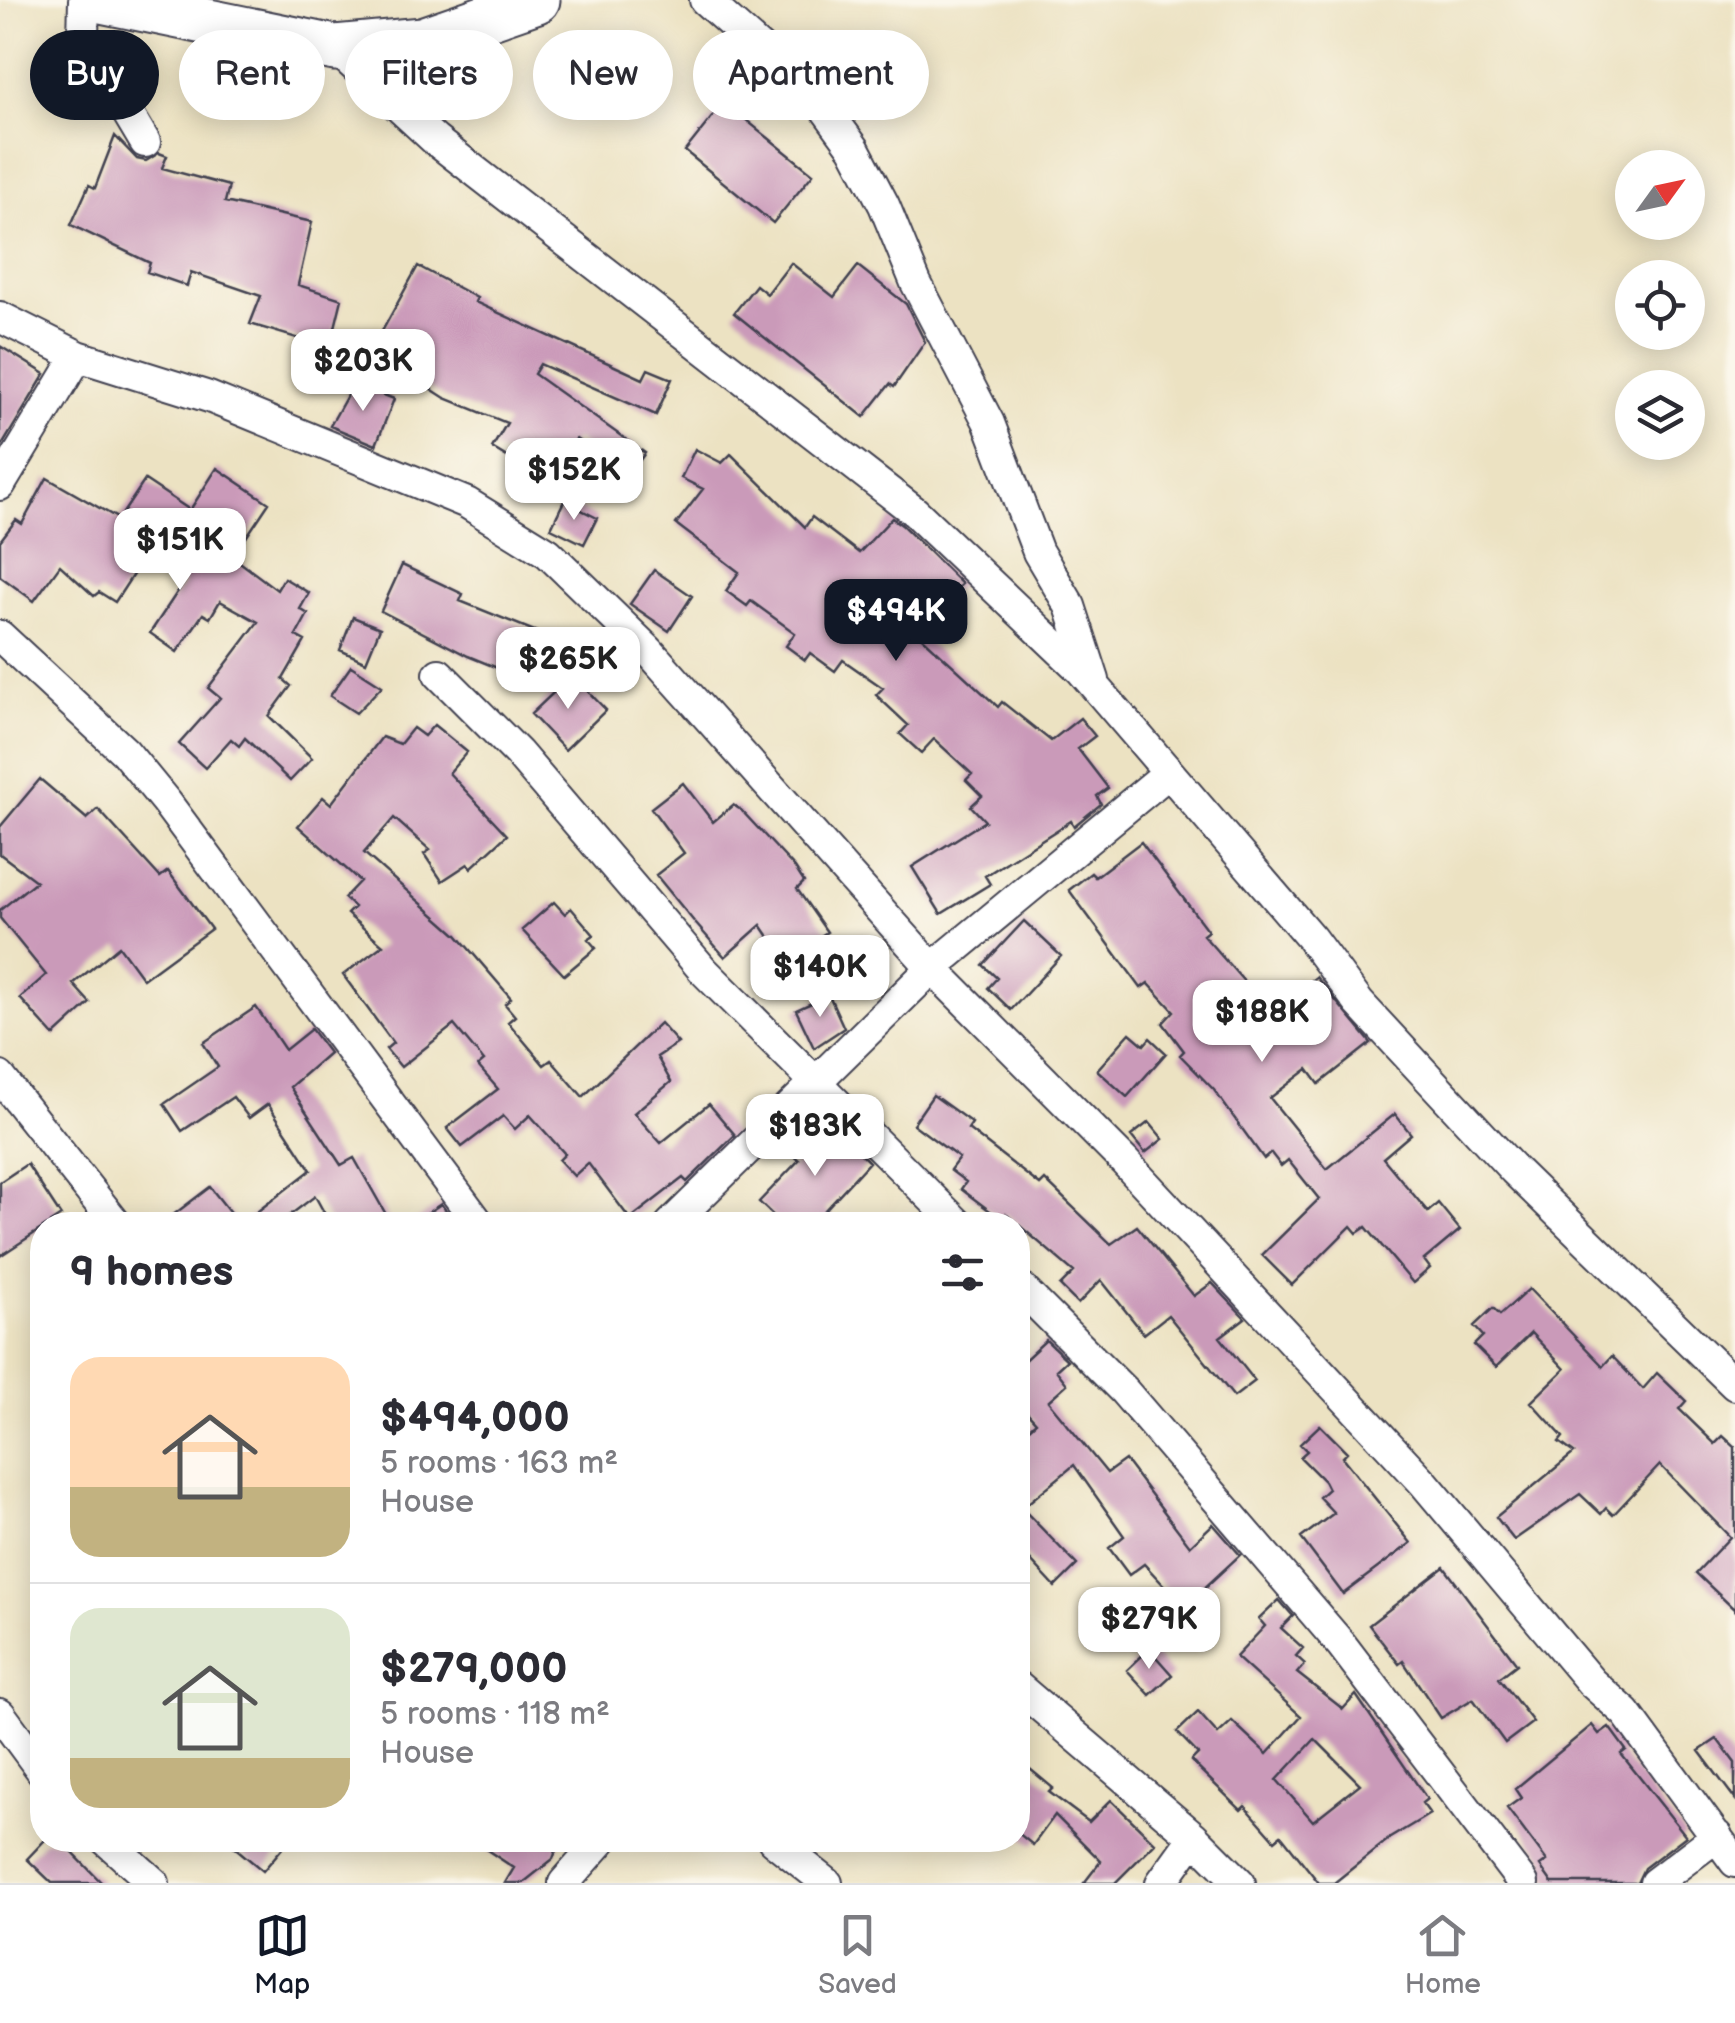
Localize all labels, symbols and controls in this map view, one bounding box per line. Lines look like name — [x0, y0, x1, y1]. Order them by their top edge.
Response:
chip: Buy — [30, 30, 159, 120]
chip: Rent — [179, 30, 325, 120]
chip: Filters — [345, 30, 513, 120]
chip: New — [533, 30, 673, 120]
chip: Apartment — [693, 30, 929, 120]
north arrow — [1615, 150, 1705, 240]
map controls — [1615, 150, 1705, 460]
button: locate — [1615, 260, 1705, 350]
pin: $203K — [293, 329, 433, 414]
text: $203K — [313, 342, 413, 381]
button: layers — [1615, 370, 1705, 460]
pin: $152K — [504, 438, 644, 523]
text: $152K — [527, 451, 621, 490]
pin: $151K — [110, 508, 250, 593]
text: $151K — [136, 521, 224, 560]
pin: $494K — [826, 579, 966, 664]
text: $494K — [846, 592, 946, 631]
pin: $265K — [498, 627, 638, 712]
text: $265K — [518, 640, 618, 679]
pin: $140K — [750, 935, 890, 1020]
text: $140K — [772, 948, 868, 987]
pin: $188K — [1192, 980, 1332, 1065]
text: $188K — [1215, 993, 1309, 1032]
pin: $183K — [745, 1094, 885, 1179]
text: $183K — [768, 1107, 862, 1146]
icon: filters — [935, 1245, 990, 1300]
text: 9 homes — [70, 1247, 233, 1298]
text: $494,000 — [380, 1393, 570, 1444]
icon: home — [150, 1397, 270, 1517]
text: 5 rooms · 163 m² — [380, 1444, 618, 1483]
text: House — [380, 1483, 474, 1522]
pin: $279K — [1079, 1587, 1219, 1672]
text: $279K — [1100, 1600, 1198, 1639]
text: $279,000 — [380, 1644, 567, 1695]
icon: home — [150, 1648, 270, 1768]
text: 5 rooms · 118 m² — [380, 1695, 610, 1734]
text: House — [380, 1734, 474, 1773]
tab: Map — [254, 1908, 310, 2001]
tab: Saved — [818, 1908, 897, 2001]
tab: Home — [1405, 1908, 1481, 2001]

